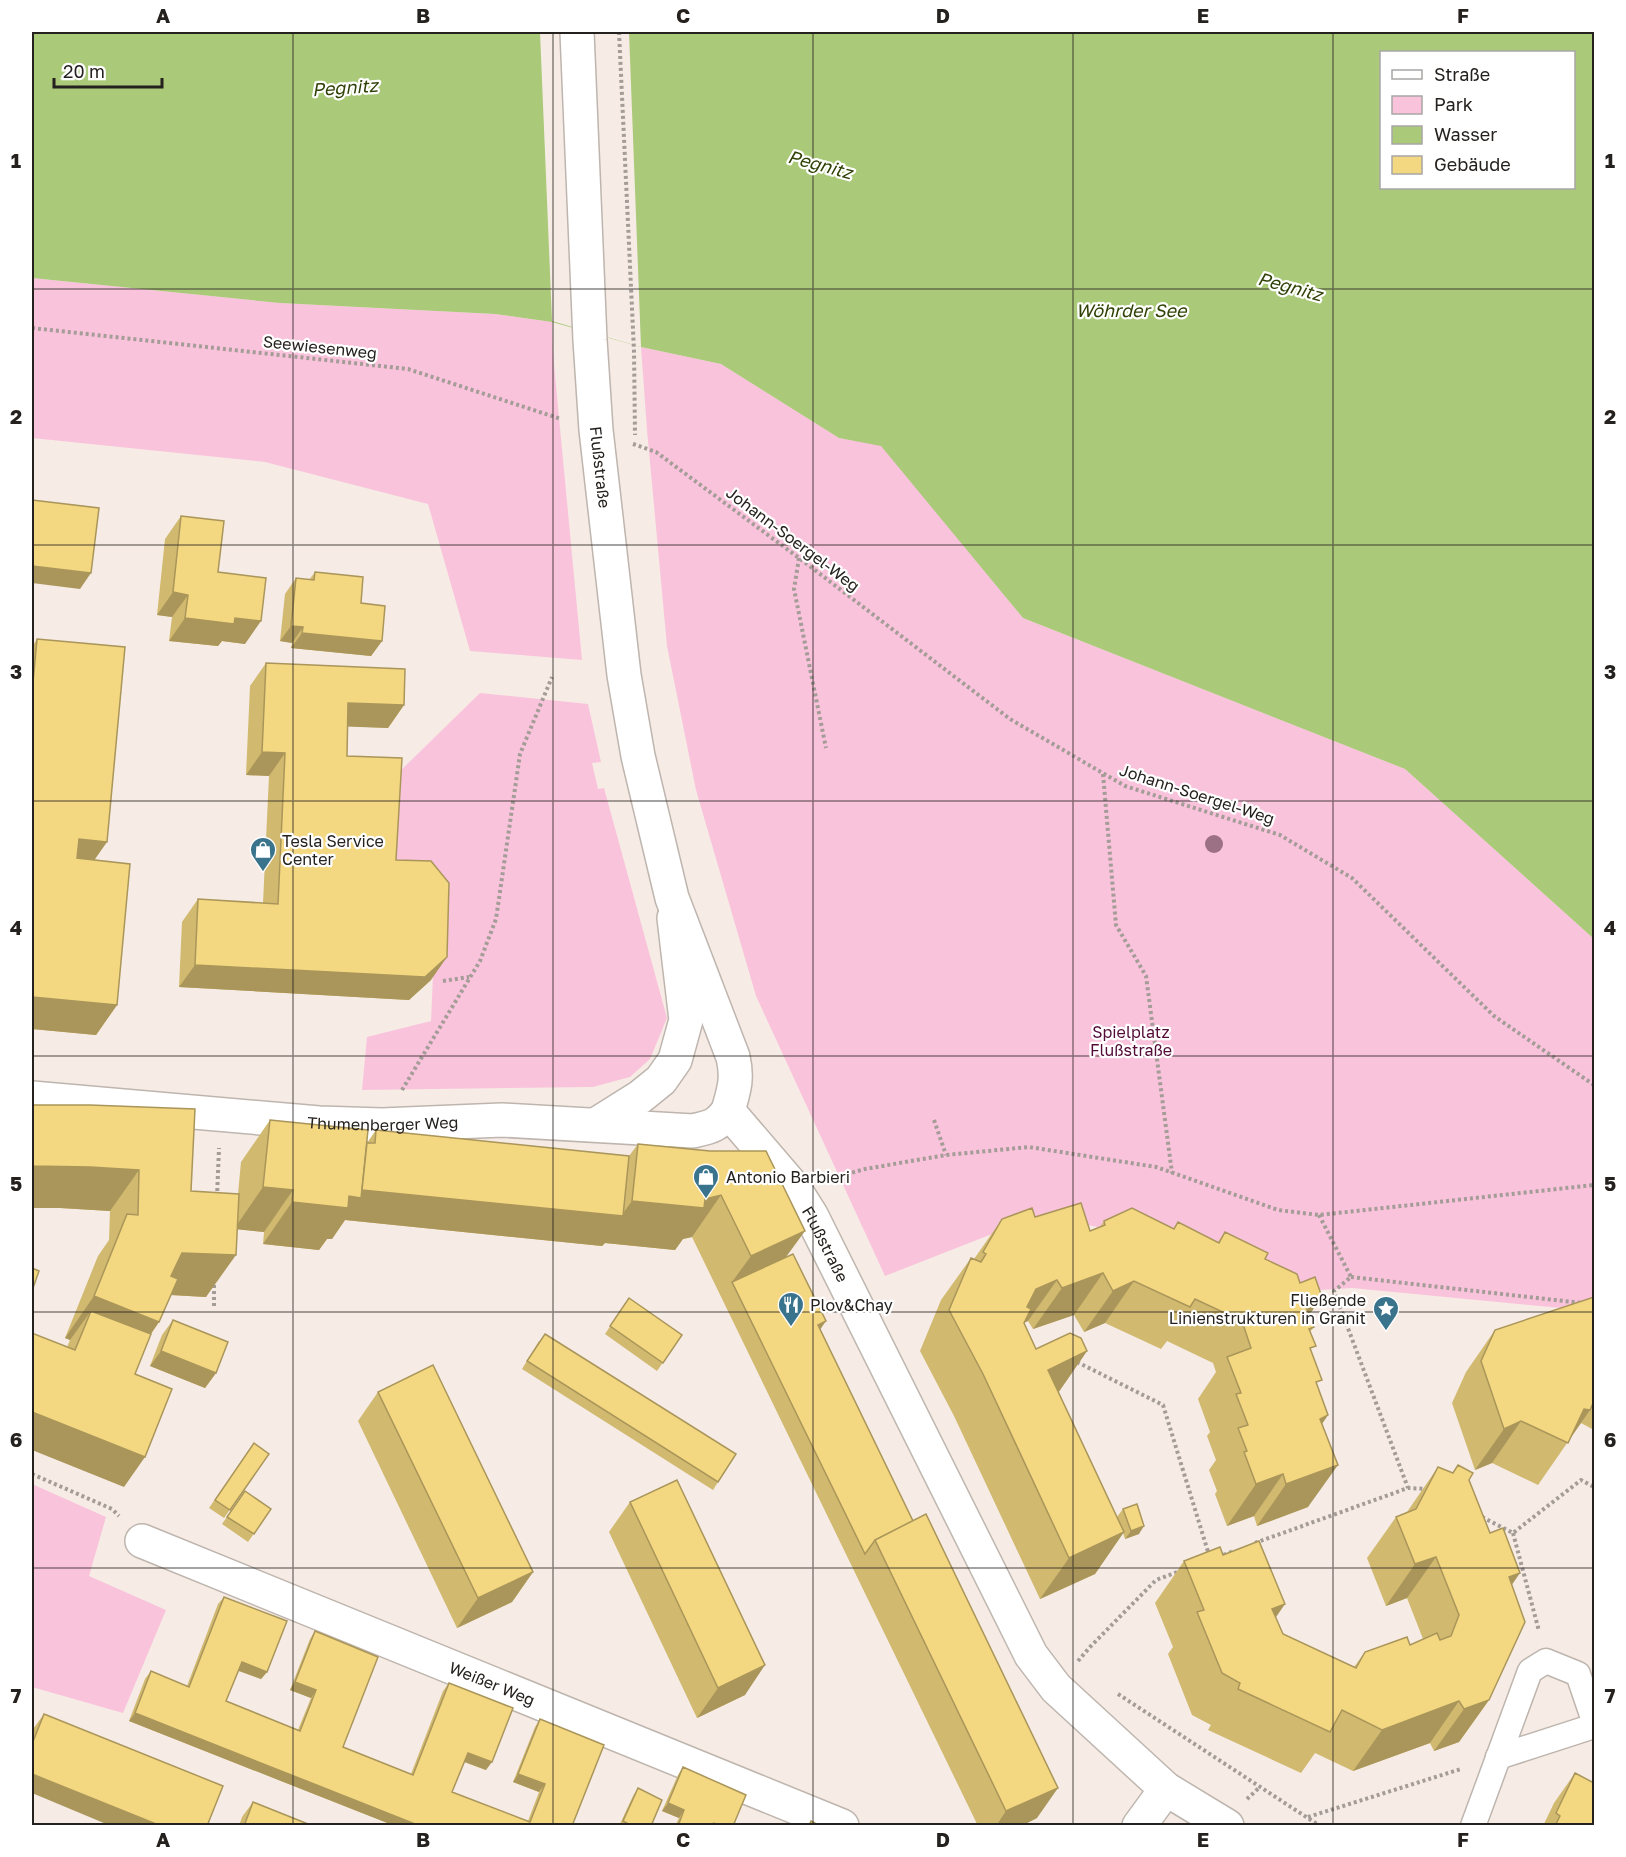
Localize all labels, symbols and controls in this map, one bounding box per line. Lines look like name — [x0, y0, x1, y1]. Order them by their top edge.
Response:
text: A — [156, 3, 170, 27]
text: B — [416, 3, 430, 27]
text: C — [676, 3, 690, 27]
text: D — [936, 3, 950, 27]
text: E — [1197, 3, 1209, 27]
text: F — [1457, 3, 1469, 27]
scale bar — [54, 51, 162, 89]
legend — [1380, 51, 1575, 189]
text: 20 m — [63, 60, 105, 82]
text: Straße — [1434, 63, 1490, 85]
water label: Pegnitz — [311, 74, 380, 100]
text: Park — [1434, 93, 1473, 115]
text: Wasser — [1434, 123, 1497, 145]
water label: Pegnitz — [786, 145, 857, 184]
text: 1 — [11, 148, 21, 172]
text: 1 — [1605, 148, 1615, 172]
text: Gebäude — [1434, 153, 1511, 175]
water label: Pegnitz — [1256, 267, 1327, 306]
water label: Wöhrder See — [1076, 299, 1188, 321]
street label: Seewiesenweg — [262, 331, 378, 363]
text: 2 — [10, 404, 22, 428]
text: 2 — [1604, 404, 1616, 428]
street label: Flußstraße — [586, 425, 615, 509]
street label: Johann-Soergel-Weg — [722, 482, 864, 596]
text: 3 — [10, 659, 22, 683]
text: 3 — [1604, 659, 1616, 683]
street label: Johann-Soergel-Weg — [1117, 759, 1277, 829]
place label: Tesla Service Center — [282, 831, 384, 869]
shop icon: Tesla Service Center — [248, 835, 278, 873]
text: 4 — [10, 915, 22, 939]
text: 4 — [1604, 915, 1616, 939]
park label: Spielplatz Flußstraße — [1090, 1022, 1172, 1060]
street label: Thumenberger Weg — [306, 1112, 459, 1135]
shop icon: Antonio Barbieri — [691, 1162, 721, 1200]
place label: Antonio Barbieri — [726, 1167, 850, 1187]
text: 5 — [10, 1171, 22, 1195]
text: 5 — [1604, 1171, 1616, 1195]
street label: Flußstraße — [798, 1202, 853, 1285]
restaurant icon: Plov&Chay — [776, 1290, 806, 1328]
place label: Fließende Linienstrukturen in Granit — [1169, 1290, 1366, 1328]
place icon: Fließende Linienstrukturen in Granit — [1371, 1294, 1401, 1332]
place label: Plov&Chay — [810, 1295, 893, 1315]
text: 6 — [10, 1427, 22, 1451]
text: 6 — [1604, 1427, 1616, 1451]
street label: Weißer Weg — [446, 1657, 538, 1710]
text: 7 — [11, 1683, 22, 1707]
text: 7 — [1605, 1683, 1616, 1707]
text: A — [156, 1827, 170, 1851]
text: B — [416, 1827, 430, 1851]
text: C — [676, 1827, 690, 1851]
text: D — [936, 1827, 950, 1851]
text: E — [1197, 1827, 1209, 1851]
text: F — [1457, 1827, 1469, 1851]

